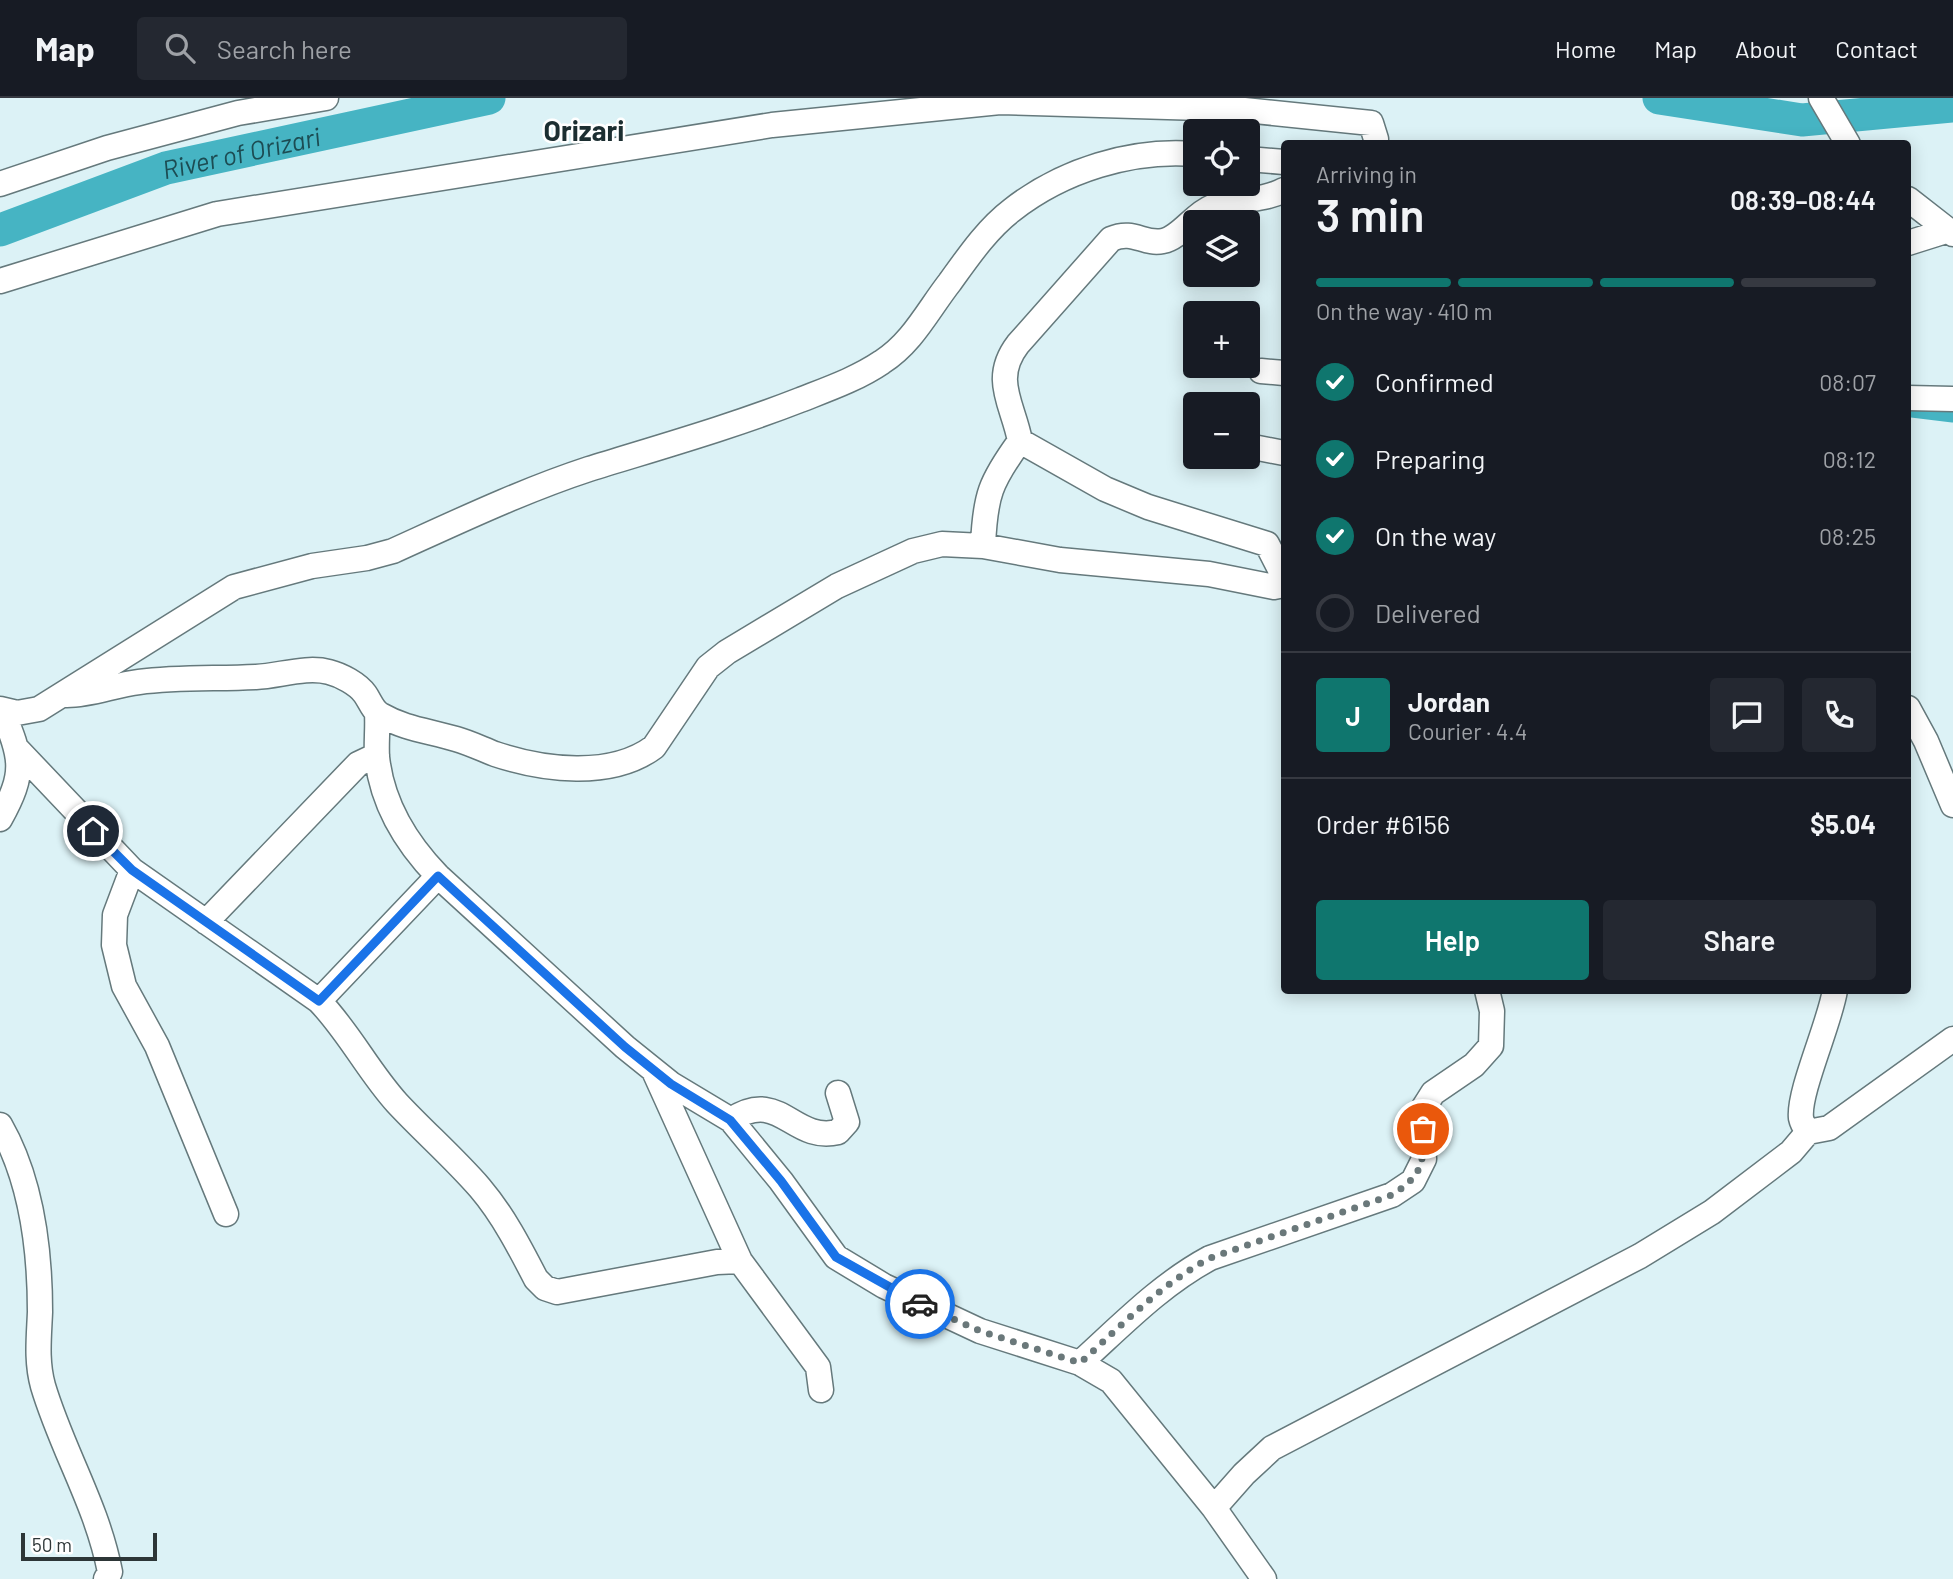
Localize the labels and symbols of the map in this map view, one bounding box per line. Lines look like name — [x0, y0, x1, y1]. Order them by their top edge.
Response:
district label: Orizari — [544, 113, 624, 147]
water label: River of Orizari — [159, 119, 323, 184]
pin — [63, 801, 123, 861]
pin — [1393, 1099, 1453, 1159]
courier — [885, 1269, 955, 1339]
scale bar — [21, 1530, 158, 1562]

